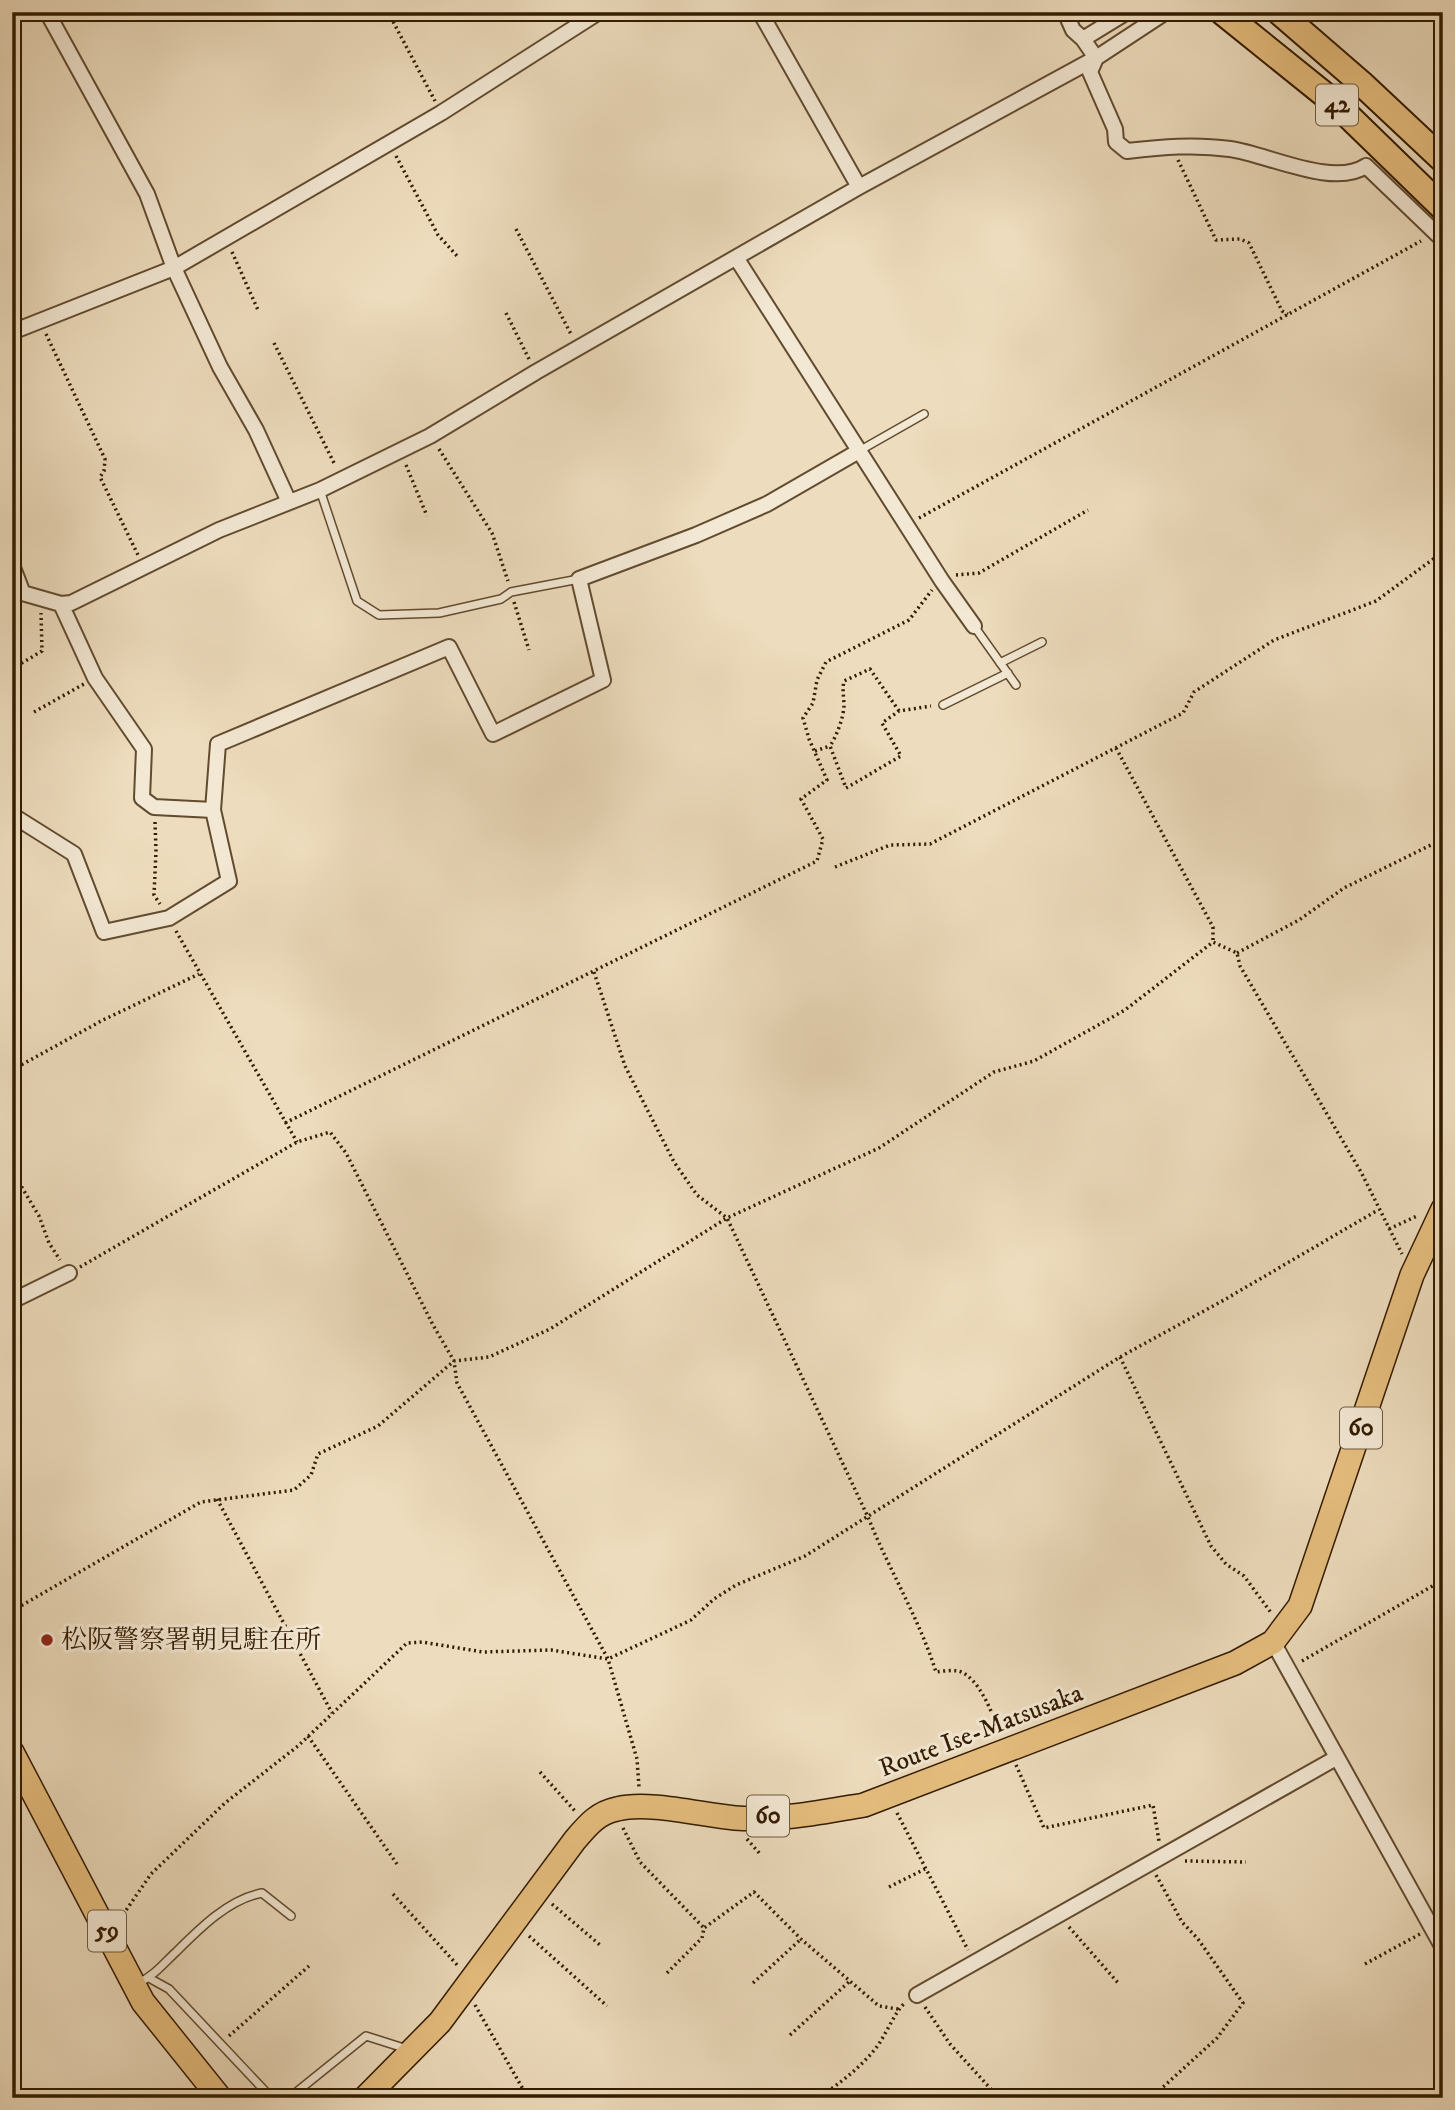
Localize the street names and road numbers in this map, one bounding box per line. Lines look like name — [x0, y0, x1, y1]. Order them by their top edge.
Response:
road number: 42 — [1316, 84, 1358, 125]
road number: 60 — [1340, 1408, 1382, 1448]
street label: Route Ise-Matsusaka — [874, 1677, 1088, 1785]
road number: 60 — [747, 1796, 789, 1837]
road number: 59 — [88, 1910, 126, 1952]

